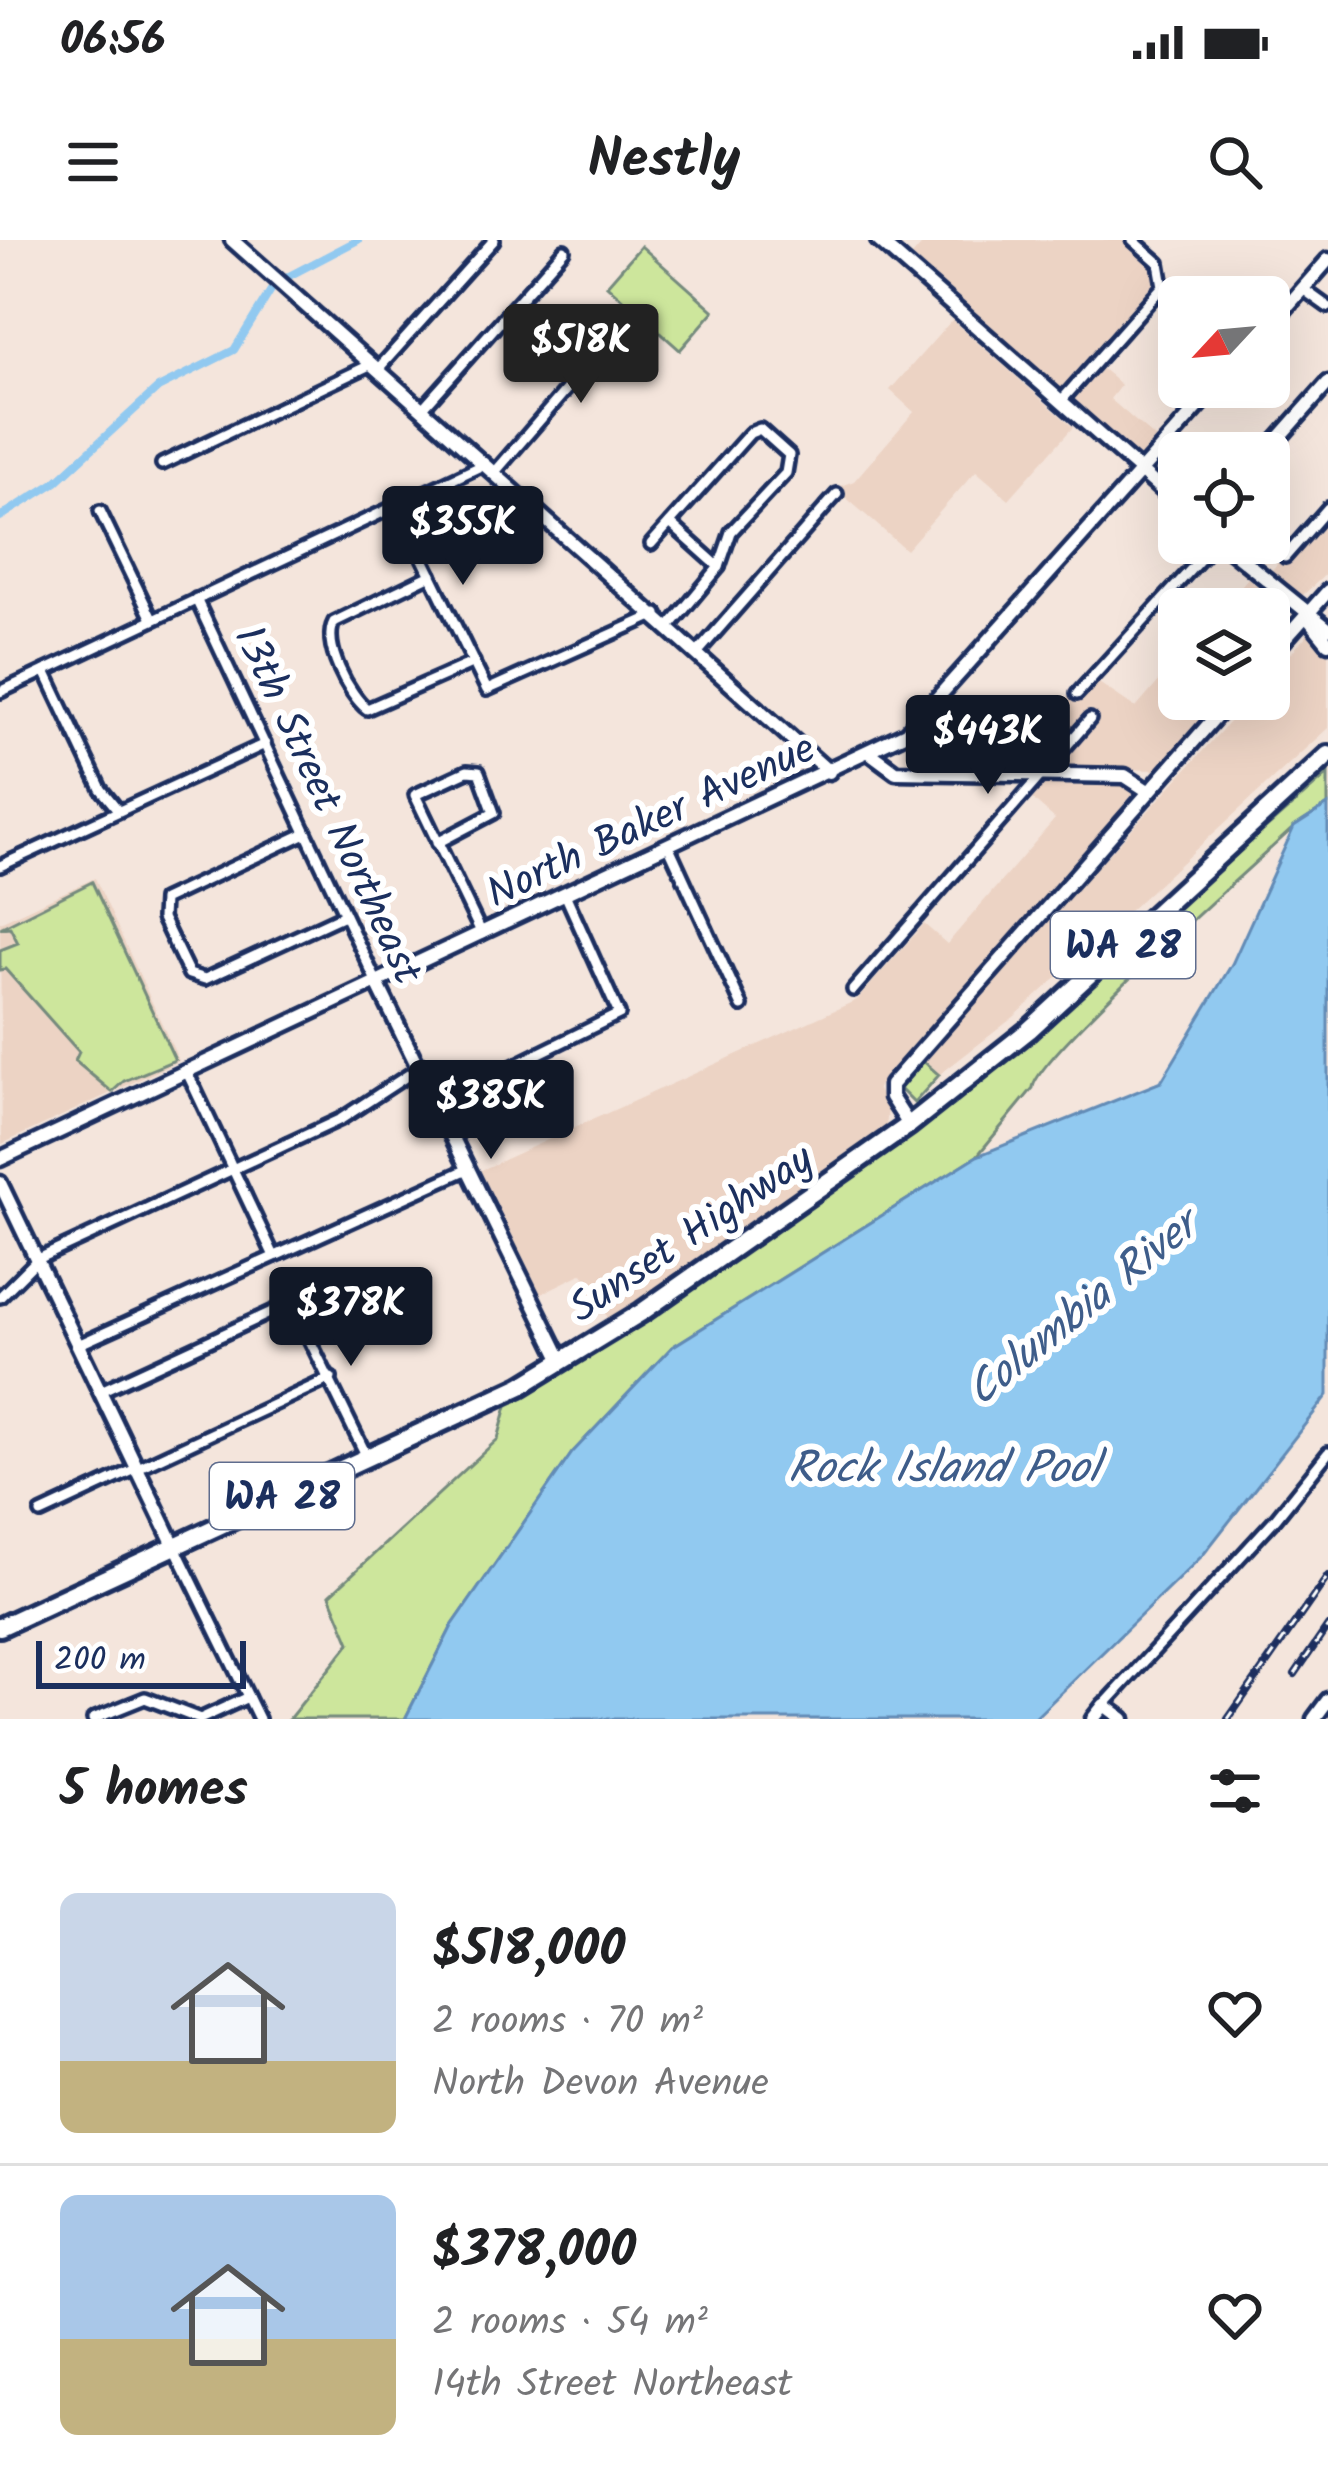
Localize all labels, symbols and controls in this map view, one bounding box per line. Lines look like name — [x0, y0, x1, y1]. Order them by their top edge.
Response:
text: 06:56 — [60, 6, 166, 78]
text: Nestly — [588, 119, 740, 205]
icon: menu — [60, 129, 126, 195]
icon: search — [1202, 129, 1268, 195]
north arrow — [1158, 276, 1290, 408]
map controls — [1158, 276, 1290, 720]
pin: $518K — [497, 304, 665, 406]
text: $518K — [530, 312, 632, 374]
button: locate — [1158, 432, 1290, 564]
pin: $355K — [379, 486, 547, 588]
text: $355K — [409, 494, 517, 556]
button: layers — [1158, 588, 1290, 720]
street label: 13th Street Northeast — [214, 615, 440, 997]
pin: $443K — [904, 695, 1072, 797]
text: $443K — [933, 703, 1043, 765]
street label: North Baker Avenue — [476, 716, 827, 928]
road number: WA 28 — [1051, 912, 1195, 978]
pin: $385K — [407, 1060, 575, 1162]
text: $385K — [436, 1068, 546, 1130]
street label: Sunset Highway — [556, 1128, 828, 1342]
water label: Columbia River — [951, 1189, 1220, 1426]
pin: $378K — [267, 1267, 435, 1369]
text: $378K — [296, 1275, 406, 1337]
water label: Rock Island Pool — [788, 1434, 1108, 1506]
road number: WA 28 — [210, 1463, 354, 1529]
scale bar — [36, 1635, 246, 1688]
text: 200 m — [54, 1635, 146, 1688]
text: 5 homes — [60, 1751, 248, 1832]
icon: filters — [1202, 1758, 1268, 1824]
text: $518,000 — [432, 1911, 625, 1992]
icon: home — [156, 1941, 300, 2085]
icon: heart — [1202, 1980, 1268, 2046]
text: 2 rooms · 70 m² — [432, 1992, 703, 2054]
text: North Devon Avenue — [432, 2054, 769, 2116]
text: $378,000 — [432, 2212, 636, 2293]
icon: home — [156, 2243, 300, 2387]
icon: heart — [1202, 2282, 1268, 2348]
text: 2 rooms · 54 m² — [432, 2293, 708, 2355]
text: 14th Street Northeast — [432, 2355, 792, 2417]

